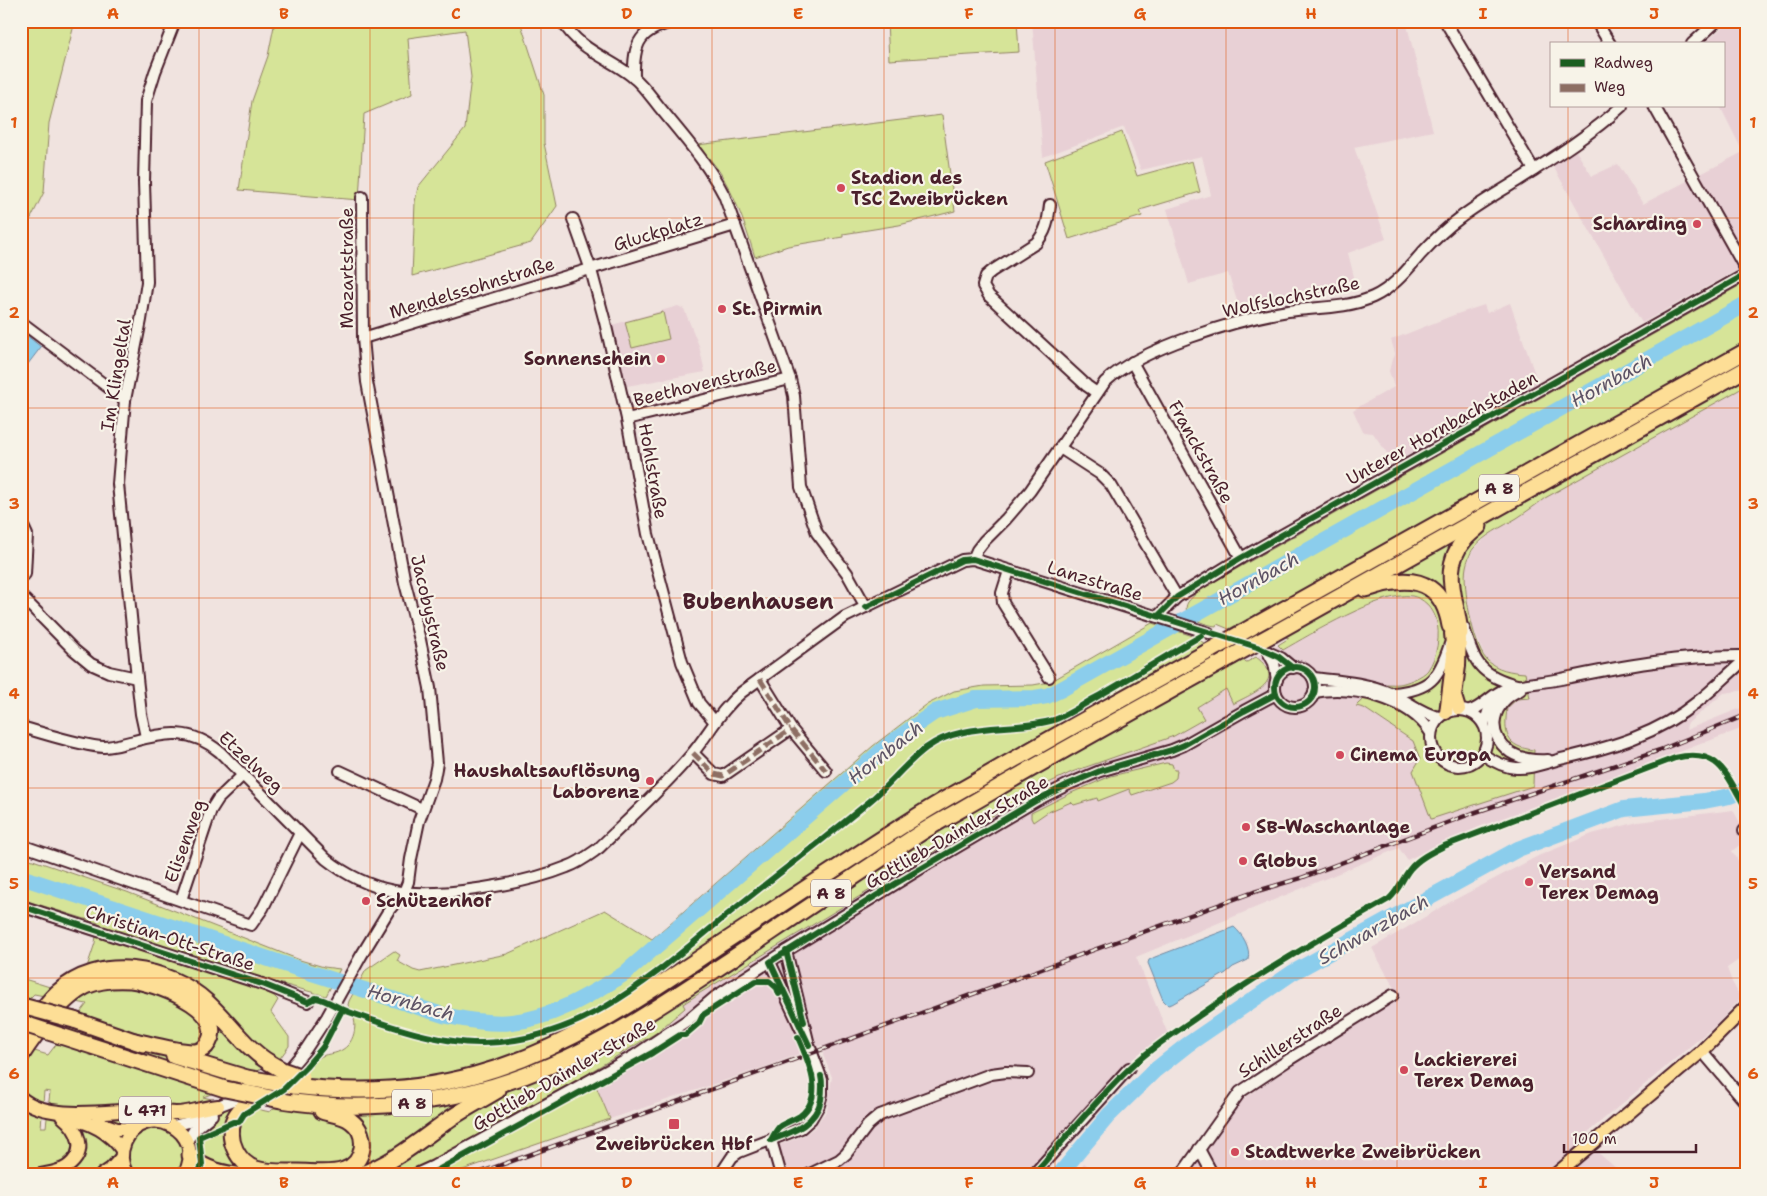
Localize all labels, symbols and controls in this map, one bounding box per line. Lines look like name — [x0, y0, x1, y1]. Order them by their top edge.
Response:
text: A — [107, 3, 119, 24]
text: B — [279, 3, 289, 24]
text: C — [451, 3, 461, 24]
text: D — [621, 3, 633, 24]
text: E — [793, 3, 803, 24]
text: F — [964, 3, 974, 24]
text: G — [1134, 3, 1147, 24]
text: H — [1305, 3, 1317, 24]
text: I — [1479, 3, 1488, 24]
text: J — [1649, 3, 1659, 24]
legend — [1550, 42, 1724, 108]
text: Radweg — [1594, 53, 1653, 73]
text: Weg — [1594, 77, 1625, 97]
text: 1 — [10, 112, 18, 133]
text: 1 — [1749, 112, 1757, 133]
place label: Stadion des TSC Zweibrücken — [851, 166, 1008, 211]
marker: Stadion des TSC Zweibrücken — [835, 182, 847, 194]
street label: Mozartstraße — [335, 207, 359, 329]
street label: Gluckplatz — [610, 207, 706, 257]
place label: Scharding — [1593, 212, 1687, 236]
marker: Scharding — [1691, 218, 1703, 230]
street label: Mendelssohnstraße — [387, 251, 557, 325]
street label: Wolfslochstraße — [1220, 271, 1362, 323]
place label: St. Pirmin — [732, 297, 822, 321]
text: 2 — [8, 302, 20, 323]
text: 2 — [1747, 302, 1759, 323]
marker: St. Pirmin — [716, 303, 728, 315]
street label: Im Klingeltal — [95, 316, 137, 433]
place label: Sonnenschein — [524, 347, 651, 371]
water label: Hornbach — [1566, 348, 1656, 413]
marker: Sonnenschein — [655, 353, 667, 365]
street label: Beethovenstraße — [631, 354, 779, 412]
street label: Unterer Hornbachstaden — [1342, 365, 1542, 491]
street label: Franckstraße — [1163, 396, 1239, 508]
street label: Hohlstraße — [633, 421, 673, 521]
road number: A 8 — [1479, 474, 1519, 502]
text: 3 — [8, 493, 20, 514]
text: 3 — [1747, 493, 1759, 514]
water label: Hornbach — [1213, 546, 1303, 611]
street label: Jacobystraße — [405, 552, 455, 674]
street label: Lanzstraße — [1044, 555, 1146, 607]
district label: Bubenhausen — [682, 587, 834, 616]
text: 4 — [8, 683, 20, 704]
text: 4 — [1747, 683, 1759, 704]
water label: Hornbach — [842, 715, 928, 790]
street label: Etzelweg — [213, 726, 289, 798]
place label: Cinema Europa — [1350, 743, 1492, 767]
marker: Cinema Europa — [1334, 749, 1346, 761]
place label: Haushaltsauflösung Laborenz — [454, 759, 640, 804]
street label: Gottlieb-Daimler-Straße — [861, 770, 1053, 894]
marker: Haushaltsauflösung Laborenz — [644, 775, 656, 787]
street label: Elisenweg — [159, 796, 211, 886]
place label: SB-Waschanlage — [1256, 815, 1411, 839]
marker: SB-Waschanlage — [1240, 821, 1252, 833]
place label: Globus — [1253, 849, 1317, 873]
marker: Globus — [1237, 855, 1249, 867]
place label: Versand Terex Demag — [1539, 860, 1659, 905]
text: 5 — [9, 873, 19, 894]
text: 5 — [1748, 873, 1758, 894]
marker: Versand Terex Demag — [1523, 876, 1535, 888]
road number: A 8 — [811, 880, 851, 906]
place label: Schützenhof — [376, 889, 493, 913]
water label: Schwarzbach — [1313, 889, 1433, 970]
marker: Schützenhof — [360, 895, 372, 907]
street label: Christian-Ott-Straße — [82, 899, 258, 977]
water label: Hornbach — [364, 978, 457, 1027]
street label: Schillerstraße — [1233, 998, 1347, 1084]
street label: Gottlieb-Daimler-Straße — [468, 1012, 660, 1136]
place label: Lackiererei Terex Demag — [1414, 1048, 1534, 1093]
text: 6 — [8, 1063, 20, 1084]
text: 6 — [1747, 1063, 1759, 1084]
marker: Lackiererei Terex Demag — [1398, 1064, 1410, 1076]
road number: A 8 — [392, 1090, 432, 1116]
road number: L 471 — [119, 1096, 171, 1124]
marker: Zweibrücken Hbf — [667, 1117, 681, 1131]
scale bar — [1564, 1121, 1697, 1153]
text: 100 m — [1572, 1129, 1617, 1149]
place label: Zweibrücken Hbf — [596, 1132, 753, 1156]
place label: Stadtwerke Zweibrücken — [1245, 1140, 1481, 1164]
marker: Stadtwerke Zweibrücken — [1229, 1146, 1241, 1158]
text: A — [107, 1172, 119, 1193]
text: B — [279, 1172, 289, 1193]
text: C — [451, 1172, 461, 1193]
text: D — [621, 1172, 633, 1193]
text: E — [793, 1172, 803, 1193]
text: F — [964, 1172, 974, 1193]
text: G — [1134, 1172, 1147, 1193]
text: H — [1305, 1172, 1317, 1193]
text: I — [1479, 1172, 1488, 1193]
text: J — [1649, 1172, 1659, 1193]

